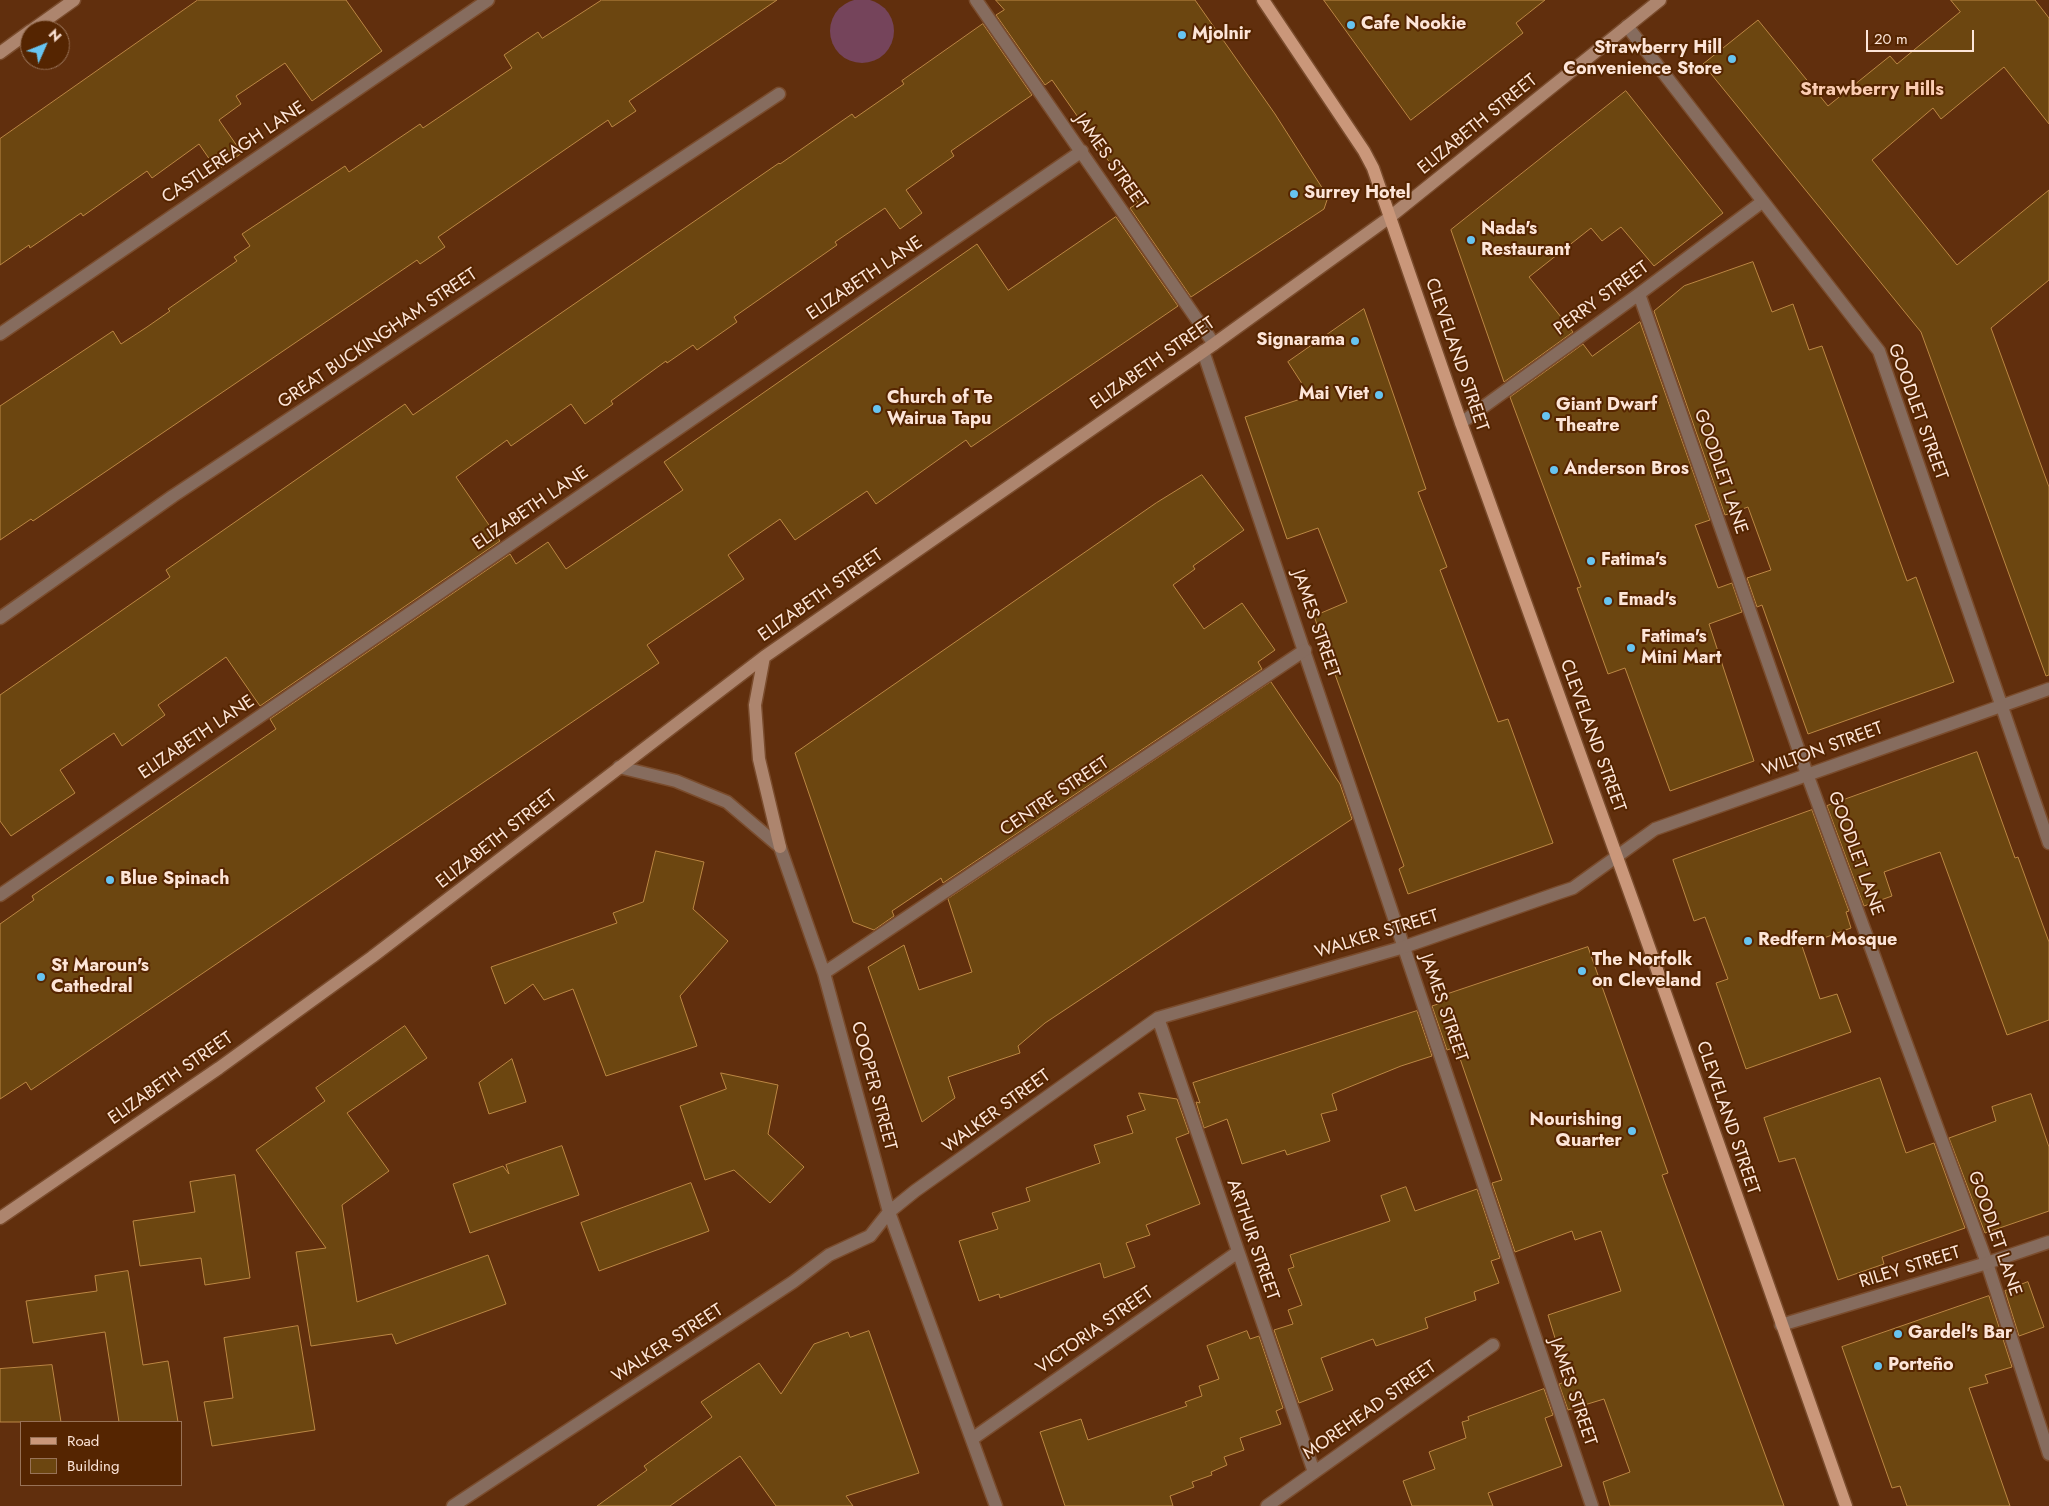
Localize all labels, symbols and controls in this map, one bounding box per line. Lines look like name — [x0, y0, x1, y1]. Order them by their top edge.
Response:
place label: Cafe Nookie — [1361, 14, 1466, 36]
marker: Cafe Nookie — [1345, 19, 1357, 31]
north arrow — [20, 20, 70, 70]
scale bar — [1869, 20, 1976, 52]
text: N — [44, 24, 66, 46]
place label: Mjolnir — [1192, 24, 1251, 46]
text: 20 m — [1874, 28, 1908, 50]
marker: Mjolnir — [1176, 29, 1188, 41]
place label: Strawberry Hill Convenience Store — [1563, 38, 1722, 80]
marker: Strawberry Hill Convenience Store — [1726, 53, 1738, 65]
street label: ELIZABETH STREET — [1414, 70, 1542, 180]
district label: Strawberry Hills — [1800, 79, 1944, 101]
street label: CASTLEREAGH LANE — [158, 97, 310, 209]
street label: JAMES STREET — [1069, 110, 1151, 214]
place label: Surrey Hotel — [1304, 183, 1411, 205]
marker: Surrey Hotel — [1288, 188, 1300, 200]
place label: Nada's Restaurant — [1481, 219, 1570, 262]
street label: ELIZABETH LANE — [803, 232, 927, 326]
marker: Nada's Restaurant — [1465, 234, 1477, 246]
street label: PERRY STREET — [1550, 257, 1654, 341]
street label: GREAT BUCKINGHAM STREET — [274, 264, 482, 414]
street label: CLEVELAND STREET — [1420, 276, 1492, 434]
street label: ELIZABETH STREET — [1087, 313, 1219, 415]
place label: Signarama — [1256, 330, 1345, 352]
marker: Signarama — [1349, 335, 1361, 347]
street label: GOODLET STREET — [1882, 341, 1952, 483]
place label: Mai Viet — [1299, 384, 1369, 406]
place label: Church of Te Wairua Tapu — [887, 388, 993, 430]
marker: Mai Viet — [1373, 389, 1385, 401]
place label: Giant Dwarf Theatre — [1556, 395, 1657, 438]
marker: Church of Te Wairua Tapu — [871, 403, 883, 415]
street label: GOODLET LANE — [1689, 407, 1751, 537]
marker: Giant Dwarf Theatre — [1540, 410, 1552, 422]
place label: Anderson Bros — [1564, 459, 1689, 481]
street label: ELIZABETH LANE — [469, 462, 593, 556]
marker: Anderson Bros — [1548, 464, 1560, 476]
street label: ELIZABETH STREET — [755, 545, 887, 647]
place label: Fatima's — [1601, 550, 1667, 572]
marker: Fatima's — [1585, 555, 1597, 567]
street label: JAMES STREET — [1286, 567, 1344, 681]
place label: Emad's — [1618, 590, 1676, 612]
marker: Emad's — [1602, 595, 1614, 607]
place label: Fatima's Mini Mart — [1641, 627, 1722, 670]
marker: Fatima's Mini Mart — [1625, 642, 1637, 654]
street label: CLEVELAND STREET — [1554, 657, 1630, 815]
street label: ELIZABETH LANE — [135, 691, 259, 785]
street label: WILTON STREET — [1760, 718, 1886, 782]
street label: CENTRE STREET — [997, 753, 1113, 841]
street label: ELIZABETH STREET — [432, 786, 562, 894]
street label: GOODLET LANE — [1822, 789, 1888, 919]
place label: Blue Spinach — [120, 869, 229, 891]
marker: Blue Spinach — [104, 874, 116, 886]
street label: WALKER STREET — [1313, 906, 1441, 964]
place label: Redfern Mosque — [1758, 930, 1897, 952]
marker: Redfern Mosque — [1742, 935, 1754, 947]
place label: The Norfolk on Cleveland — [1592, 950, 1701, 992]
street label: JAMES STREET — [1414, 951, 1472, 1065]
place label: St Maroun's Cathedral — [51, 956, 149, 999]
marker: The Norfolk on Cleveland — [1576, 965, 1588, 977]
marker: St Maroun's Cathedral — [35, 971, 47, 983]
street label: COOPER STREET — [845, 1019, 901, 1153]
street label: ELIZABETH STREET — [105, 1028, 237, 1130]
street label: CLEVELAND STREET — [1691, 1039, 1763, 1197]
street label: WALKER STREET — [939, 1066, 1055, 1158]
place label: Nourishing Quarter — [1530, 1110, 1622, 1152]
marker: Nourishing Quarter — [1626, 1125, 1638, 1137]
street label: GOODLET LANE — [1963, 1169, 2025, 1299]
street label: ARTHUR STREET — [1221, 1177, 1283, 1303]
street label: RILEY STREET — [1857, 1242, 1963, 1294]
street label: VICTORIA STREET — [1032, 1283, 1158, 1379]
street label: WALKER STREET — [608, 1300, 728, 1388]
place label: Gardel's Bar — [1908, 1323, 2012, 1345]
marker: Gardel's Bar — [1892, 1328, 1904, 1340]
street label: JAMES STREET — [1543, 1335, 1601, 1449]
place label: Porteño — [1888, 1355, 1954, 1377]
street label: MOREHEAD STREET — [1299, 1357, 1441, 1465]
marker: Porteño — [1872, 1360, 1884, 1372]
legend — [20, 1421, 182, 1486]
text: Road — [67, 1430, 99, 1452]
text: Building — [67, 1455, 119, 1477]

